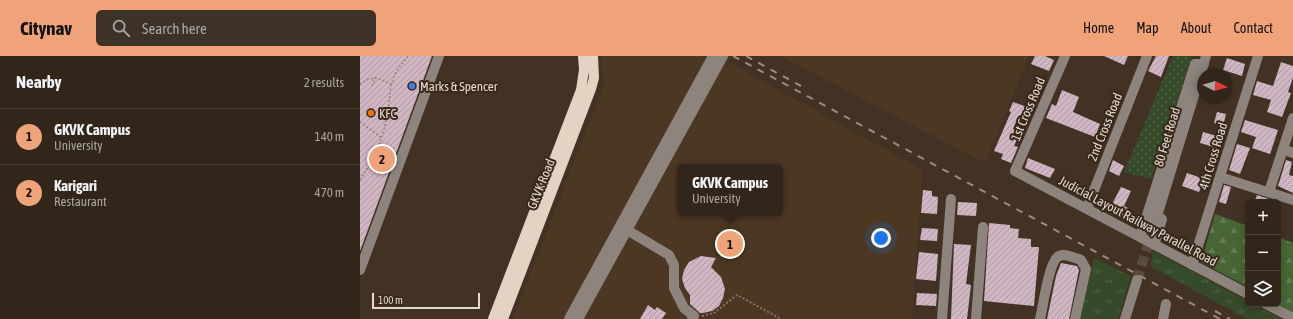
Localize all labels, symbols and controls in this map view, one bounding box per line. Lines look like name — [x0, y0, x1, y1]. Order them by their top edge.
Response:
search box — [96, 10, 376, 46]
text: Citynav — [20, 17, 72, 39]
icon: search — [110, 17, 132, 39]
text: Search here — [142, 20, 207, 37]
text: Home — [1083, 20, 1114, 36]
text: Map — [1136, 20, 1159, 36]
text: About — [1181, 20, 1212, 36]
text: Contact — [1234, 20, 1273, 36]
north arrow — [1197, 68, 1233, 104]
text: Nearby — [16, 72, 62, 92]
text: 2 results — [304, 75, 344, 90]
street label: 1st Cross Road — [1008, 75, 1048, 143]
place label: Marks & Spencer — [420, 79, 498, 94]
marker: Marks & Spencer — [407, 81, 417, 91]
street label: 2nd Cross Road — [1085, 91, 1125, 163]
place label: KFC — [379, 106, 397, 121]
street label: 80 Feet Road — [1151, 106, 1183, 168]
marker: KFC — [366, 108, 376, 118]
text: GKVK Campus — [54, 121, 130, 138]
street label: 4th Cross Road — [1196, 121, 1230, 191]
text: 1 — [26, 129, 32, 144]
text: 140 m — [315, 129, 344, 144]
text: University — [54, 138, 103, 153]
pin: 2 — [369, 144, 395, 174]
street label: GKVK Road — [524, 157, 558, 211]
popup — [677, 164, 783, 216]
street label: Judicial Layout Railway Parallel Road — [1056, 173, 1220, 269]
text: GKVK Campus — [692, 174, 768, 191]
text: Karigari — [54, 177, 97, 194]
text: 2 — [26, 185, 32, 200]
text: 470 m — [315, 185, 344, 200]
text: University — [692, 191, 740, 206]
text: Restaurant — [54, 194, 107, 209]
map controls — [1245, 199, 1281, 307]
button: + — [1245, 199, 1281, 235]
your location — [871, 228, 891, 248]
pin: 1 — [717, 229, 743, 259]
button: − — [1245, 235, 1281, 271]
button: layers — [1245, 271, 1281, 307]
scale bar — [372, 291, 480, 310]
text: 100 m — [378, 294, 403, 306]

